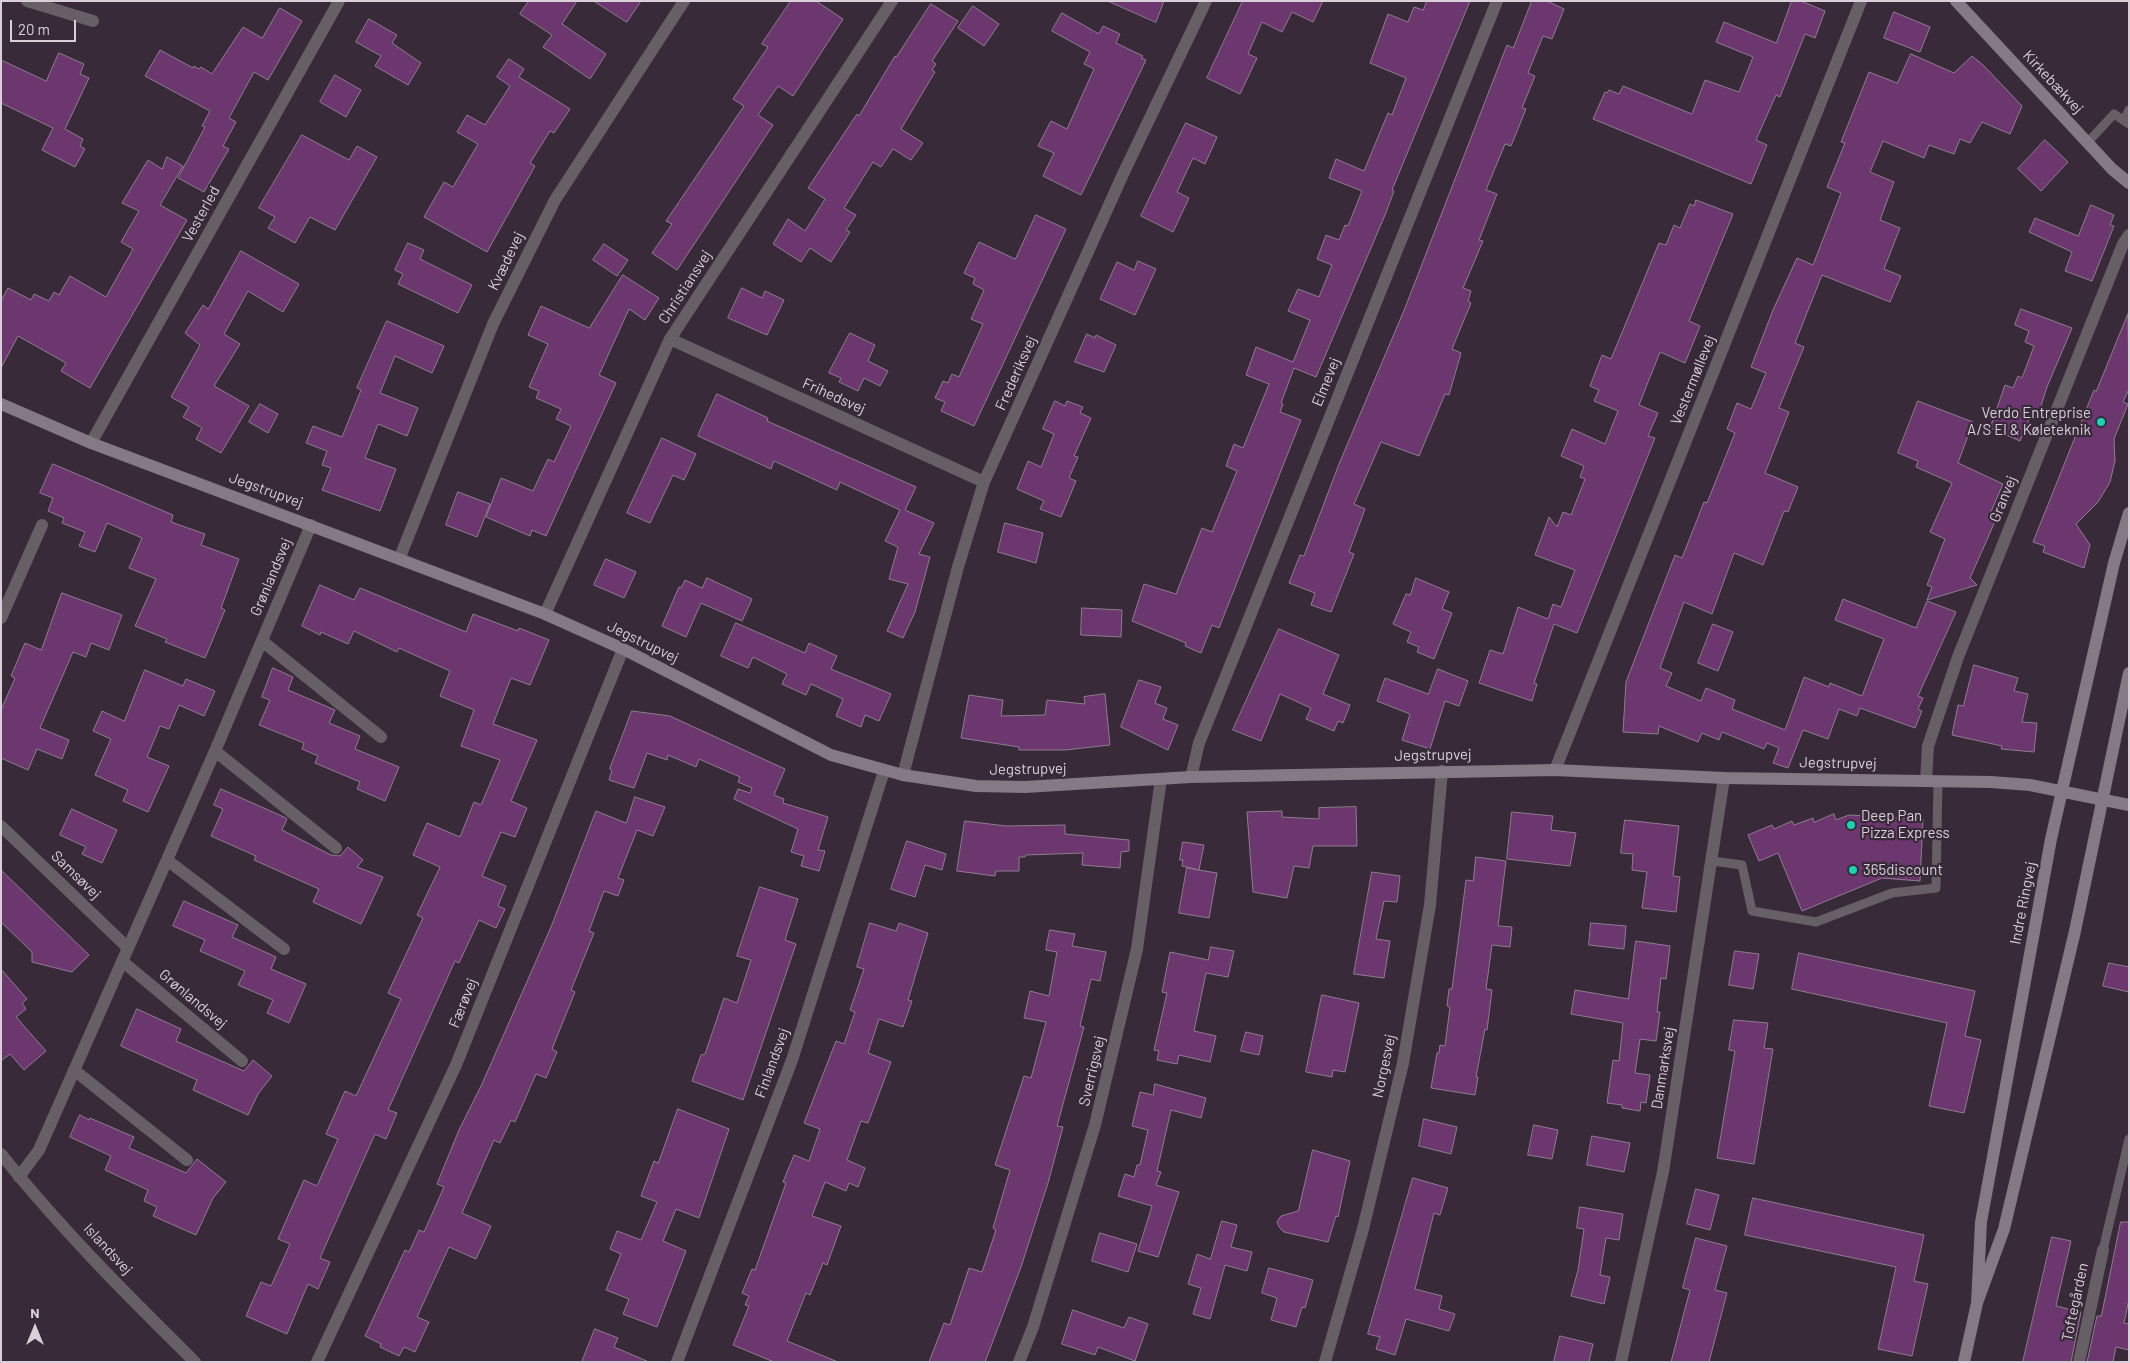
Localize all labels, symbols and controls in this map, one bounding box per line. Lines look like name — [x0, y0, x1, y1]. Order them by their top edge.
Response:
scale bar — [12, 10, 79, 42]
text: 20 m — [18, 20, 50, 38]
street label: Kirkebækvej — [2019, 46, 2087, 118]
street label: Vesterled — [178, 183, 224, 245]
street label: Kvædevej — [484, 229, 528, 293]
street label: Christiansvej — [655, 247, 715, 327]
street label: Vestermøllevej — [1667, 332, 1719, 428]
street label: Frederiksvej — [992, 333, 1040, 413]
street label: Elmevej — [1308, 355, 1344, 409]
street label: Frihedsvej — [800, 374, 868, 418]
place label: Verdo Entreprise A/S El & Køleteknik — [1967, 404, 2091, 439]
marker: Verdo Entreprise A/S El & Køleteknik — [2095, 416, 2107, 428]
street label: Jegstrupvej — [227, 468, 305, 512]
street label: Granvej — [1986, 473, 2020, 525]
street label: Grønlandsvej — [246, 535, 296, 619]
street label: Jegstrupvej — [604, 617, 682, 667]
street label: Jegstrupvej — [1394, 745, 1472, 765]
street label: Jegstrupvej — [1799, 753, 1877, 773]
street label: Jegstrupvej — [989, 759, 1067, 779]
place label: Deep Pan Pizza Express — [1861, 807, 1950, 842]
marker: Deep Pan Pizza Express — [1845, 819, 1857, 831]
street label: Samsøvej — [47, 847, 105, 903]
street label: Indre Ringvej — [2006, 860, 2040, 946]
place label: 365discount — [1863, 861, 1943, 879]
marker: 365discount — [1847, 864, 1859, 876]
street label: Grønlandsvej — [155, 965, 231, 1033]
street label: Færøvej — [445, 975, 481, 1031]
street label: Finlandsvej — [751, 1026, 793, 1100]
street label: Danmarksvej — [1648, 1026, 1678, 1110]
street label: Norgesvej — [1368, 1032, 1400, 1100]
street label: Sverrigsvej — [1075, 1034, 1109, 1108]
street label: Islandsvej — [80, 1220, 136, 1278]
street label: Toftegården — [2058, 1261, 2092, 1343]
north arrow — [10, 1303, 60, 1353]
text: N — [30, 1304, 40, 1321]

